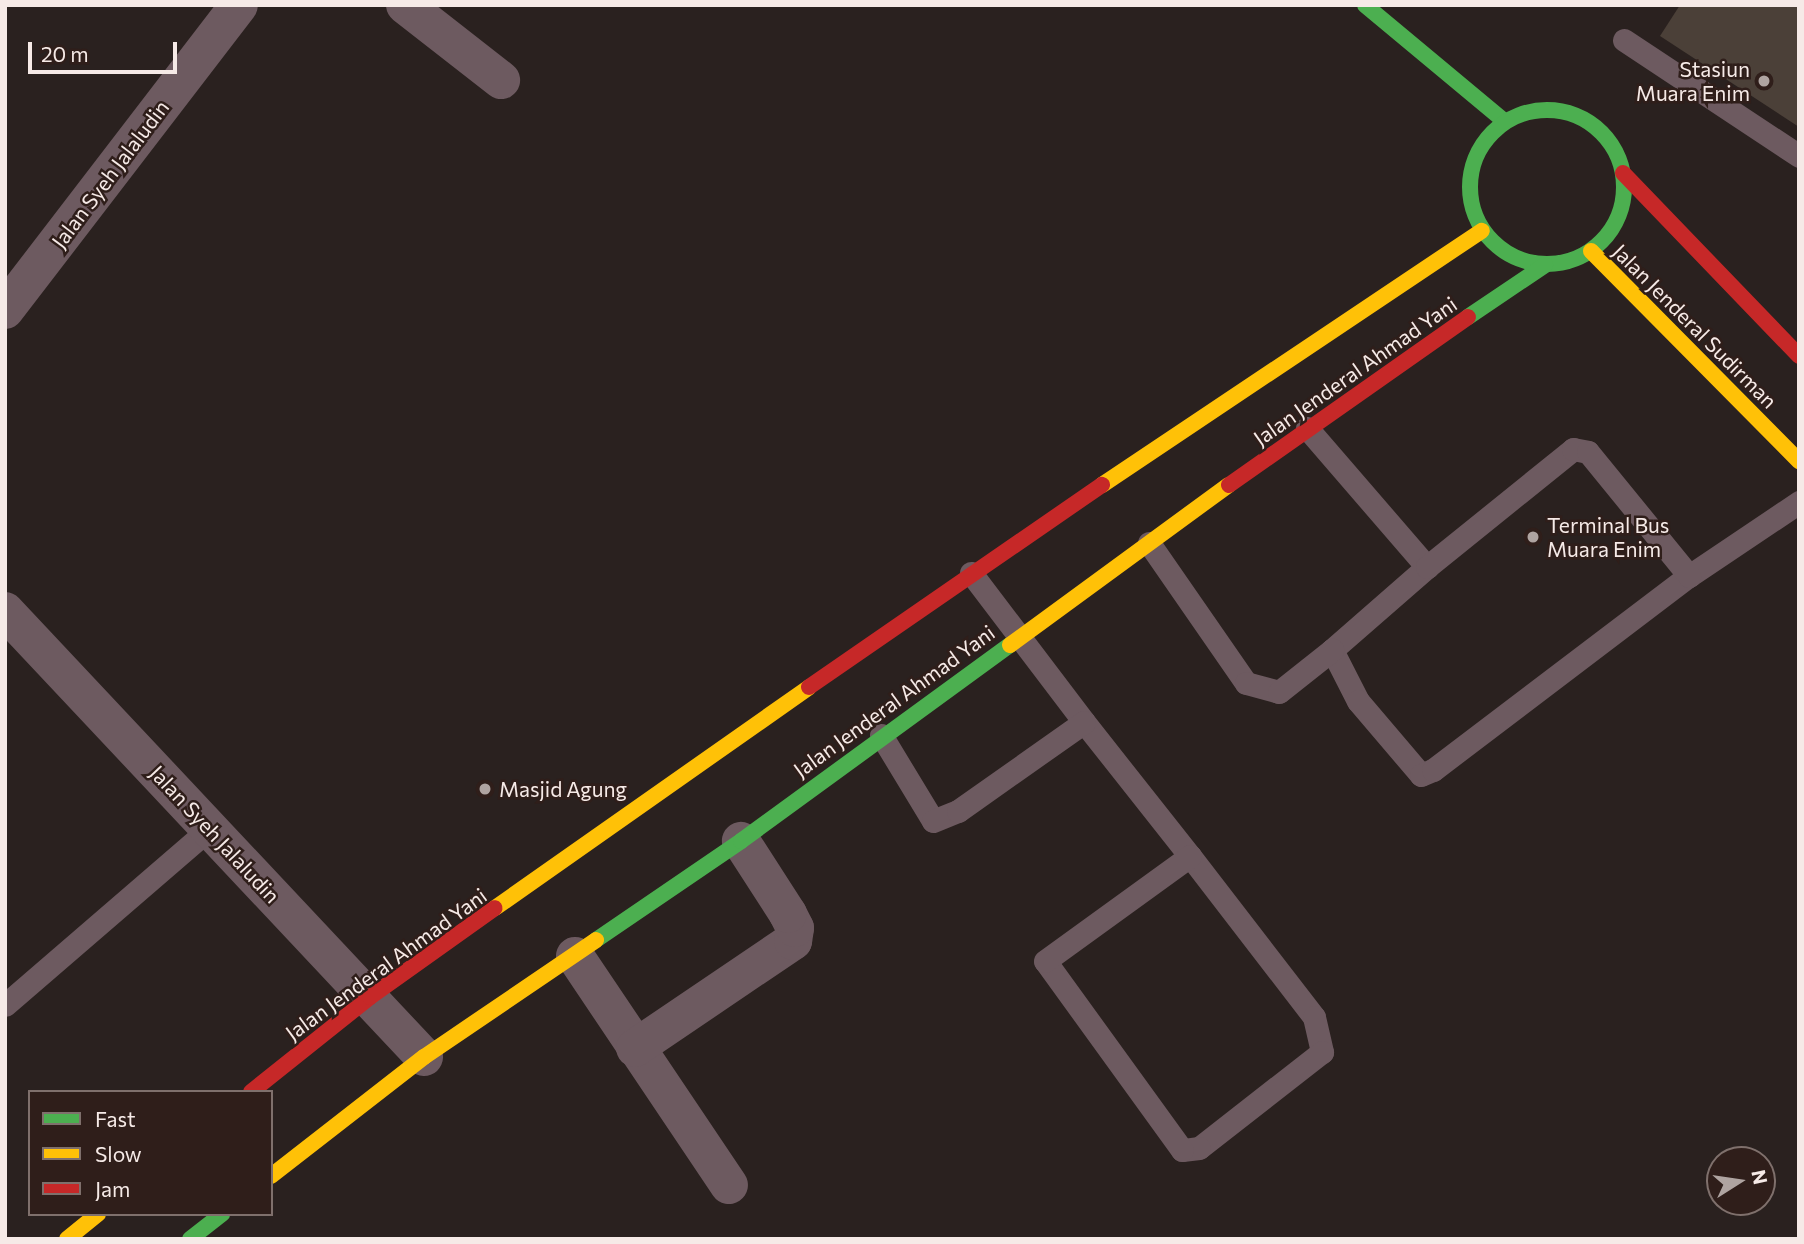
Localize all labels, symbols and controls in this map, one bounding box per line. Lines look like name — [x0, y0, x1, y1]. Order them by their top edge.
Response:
scale bar — [32, 28, 180, 72]
text: 20 m — [41, 41, 89, 66]
place label: Stasiun Muara Enim — [1636, 56, 1750, 106]
marker: Stasiun Muara Enim — [1756, 73, 1772, 89]
street label: Jalan Syeh Jalaludin — [46, 95, 174, 253]
street label: Jalan Jenderal Sudirman — [1608, 239, 1782, 413]
street label: Jalan Jenderal Ahmad Yani — [1248, 291, 1462, 451]
place label: Terminal Bus Muara Enim — [1547, 512, 1669, 562]
marker: Terminal Bus Muara Enim — [1525, 529, 1541, 545]
street label: Jalan Jenderal Ahmad Yani — [789, 620, 999, 782]
street label: Jalan Syeh Jalaludin — [145, 760, 285, 908]
place label: Masjid Agung — [499, 776, 627, 802]
marker: Masjid Agung — [477, 781, 493, 797]
street label: Jalan Jenderal Ahmad Yani — [281, 883, 491, 1045]
legend — [28, 1090, 273, 1216]
text: Fast — [95, 1106, 136, 1131]
text: Slow — [95, 1141, 142, 1166]
north arrow — [1706, 1146, 1776, 1216]
text: N — [1747, 1168, 1773, 1186]
text: Jam — [95, 1176, 130, 1201]

